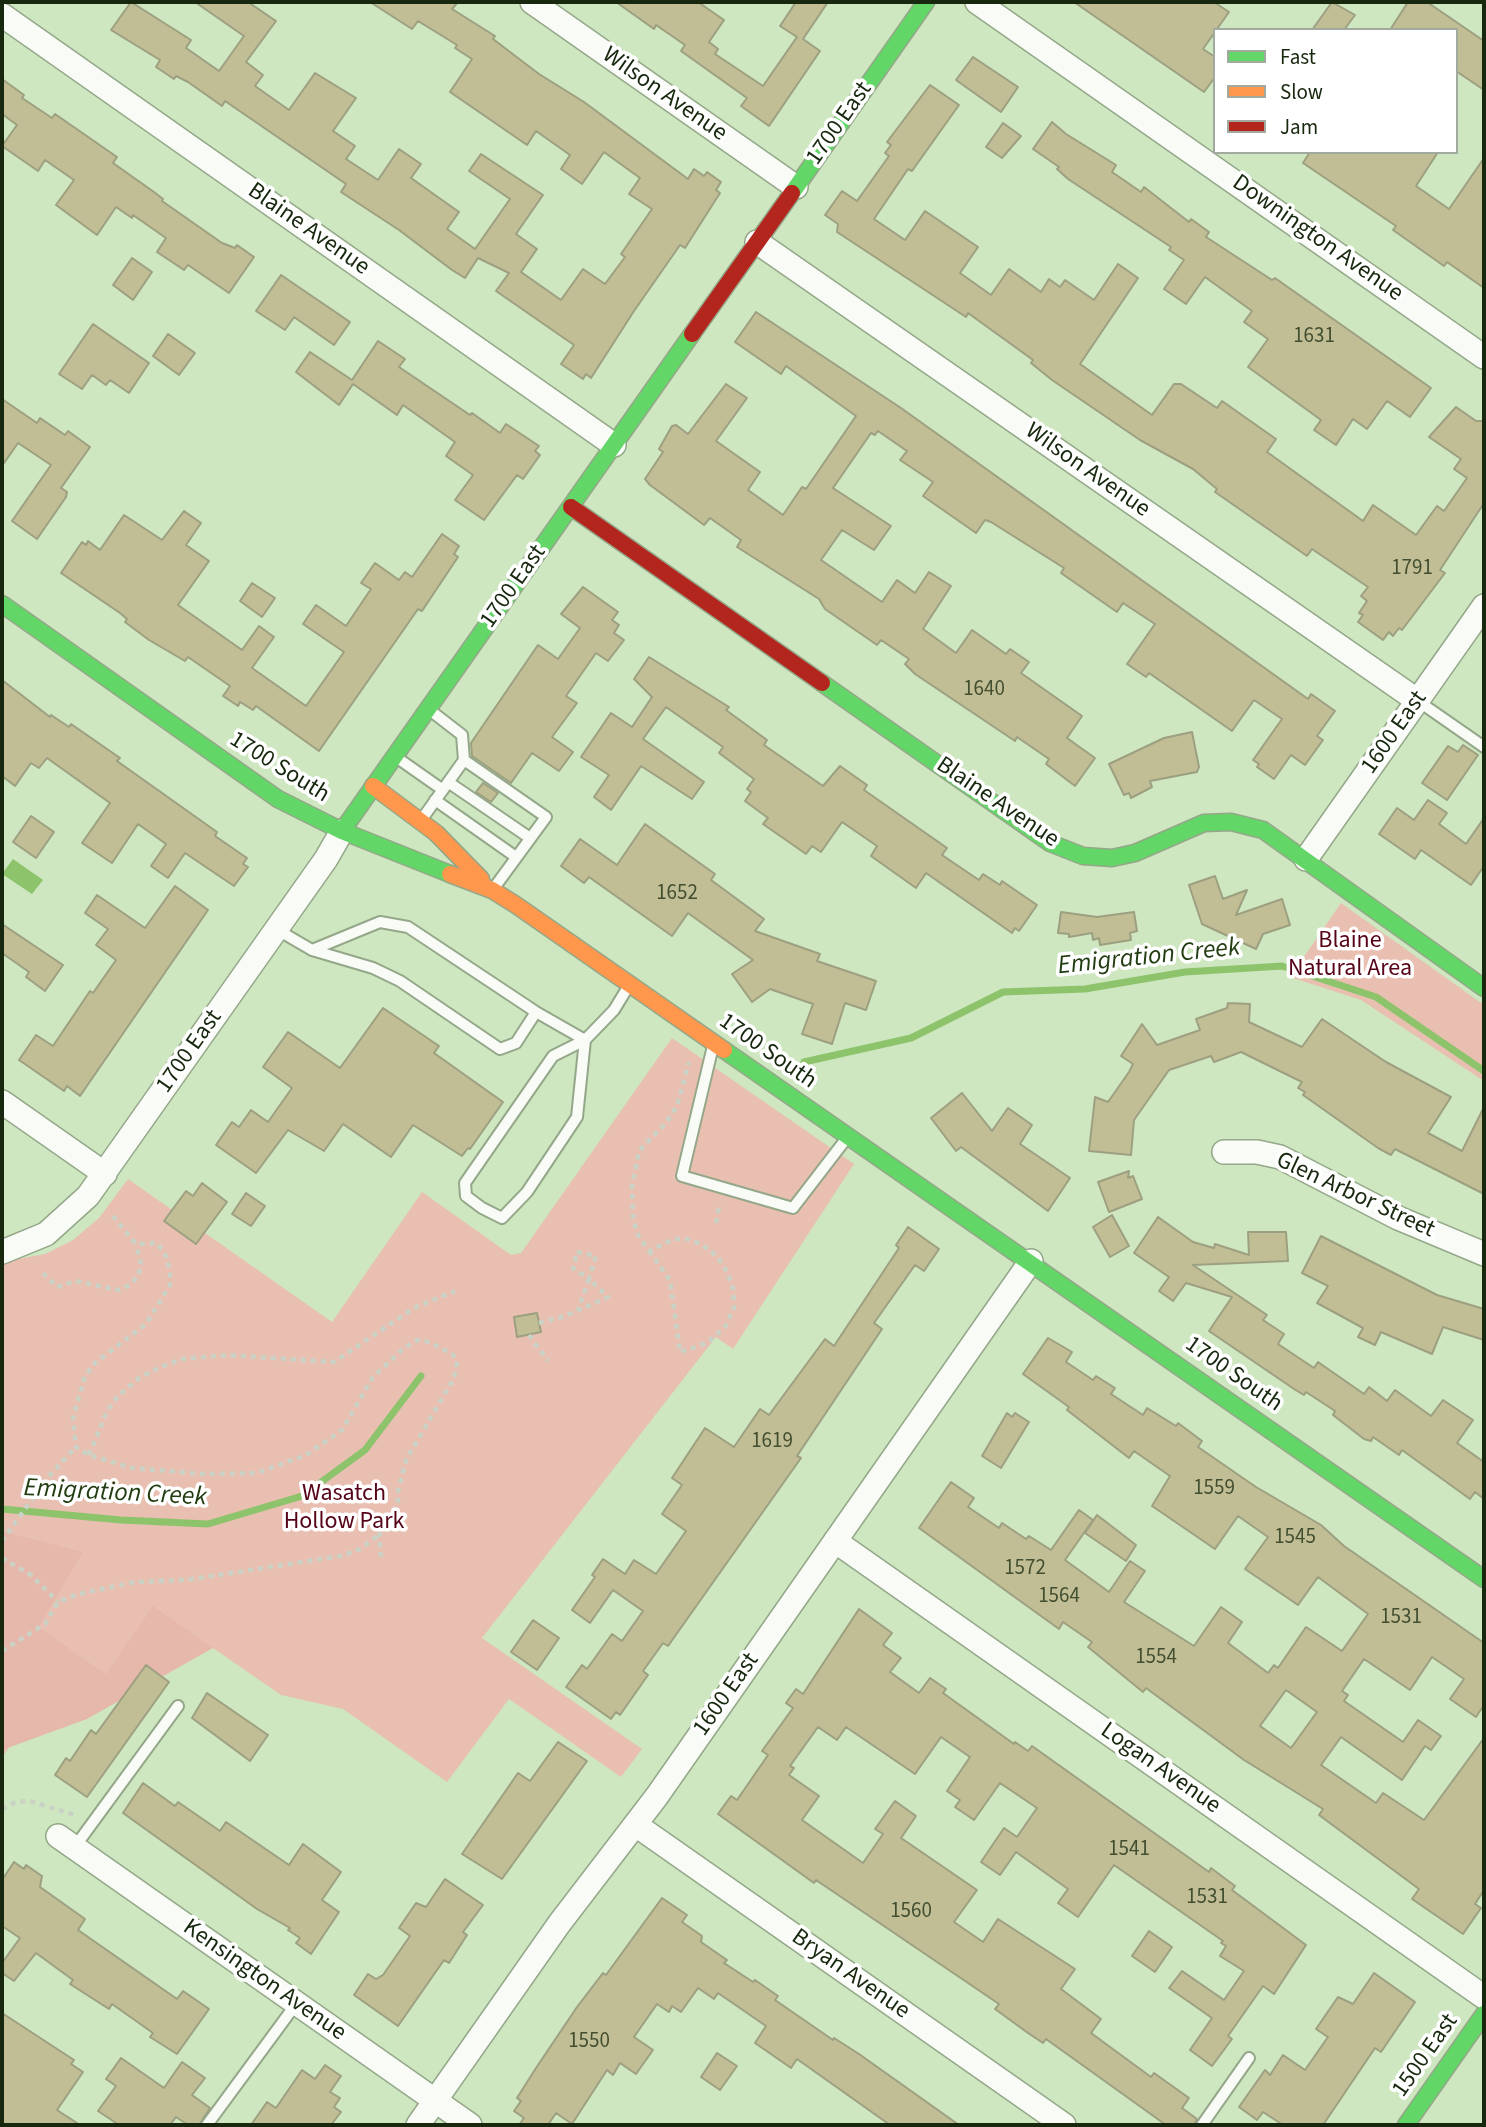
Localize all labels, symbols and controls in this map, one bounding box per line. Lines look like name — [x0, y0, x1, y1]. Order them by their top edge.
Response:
legend — [1213, 28, 1458, 154]
street label: Wilson Avenue — [596, 41, 732, 149]
text: Fast — [1280, 42, 1316, 72]
street label: 1700 East — [801, 77, 879, 171]
text: Slow — [1280, 77, 1323, 107]
text: Jam — [1280, 112, 1318, 142]
street label: Downington Avenue — [1226, 169, 1408, 309]
street label: Blaine Avenue — [242, 177, 374, 283]
house number: 1631 — [1293, 324, 1335, 350]
street label: Wilson Avenue — [1019, 417, 1155, 525]
street label: 1700 East — [475, 540, 553, 634]
house number: 1791 — [1391, 556, 1433, 582]
house number: 1640 — [963, 677, 1005, 703]
street label: 1600 East — [1356, 686, 1434, 780]
street label: 1700 South — [224, 726, 334, 810]
street label: Blaine Avenue — [930, 751, 1064, 855]
house number: 1652 — [656, 881, 698, 907]
park label: Blaine Natural Area — [1288, 928, 1412, 984]
water label: Emigration Creek — [1056, 933, 1242, 983]
street label: 1700 East — [151, 1005, 229, 1099]
street label: 1700 South — [713, 1008, 821, 1096]
street label: Glen Arbor Street — [1271, 1147, 1439, 1245]
street label: 1700 South — [1179, 1331, 1287, 1419]
house number: 1619 — [751, 1429, 793, 1455]
water label: Emigration Creek — [23, 1474, 207, 1514]
house number: 1559 — [1193, 1476, 1235, 1502]
park label: Wasatch Hollow Park — [284, 1481, 404, 1537]
house number: 1545 — [1274, 1525, 1316, 1551]
house number: 1572 — [1004, 1556, 1046, 1582]
house number: 1564 — [1038, 1584, 1080, 1610]
house number: 1531 — [1380, 1605, 1422, 1631]
house number: 1554 — [1135, 1645, 1177, 1671]
street label: 1600 East — [688, 1648, 766, 1742]
street label: Logan Avenue — [1094, 1717, 1226, 1821]
house number: 1541 — [1108, 1837, 1150, 1863]
house number: 1531 — [1186, 1885, 1228, 1911]
house number: 1560 — [890, 1899, 932, 1925]
street label: Kensington Avenue — [177, 1914, 351, 2048]
street label: Bryan Avenue — [785, 1924, 915, 2026]
street label: 1500 East — [1387, 2009, 1465, 2103]
house number: 1550 — [568, 2029, 610, 2055]

